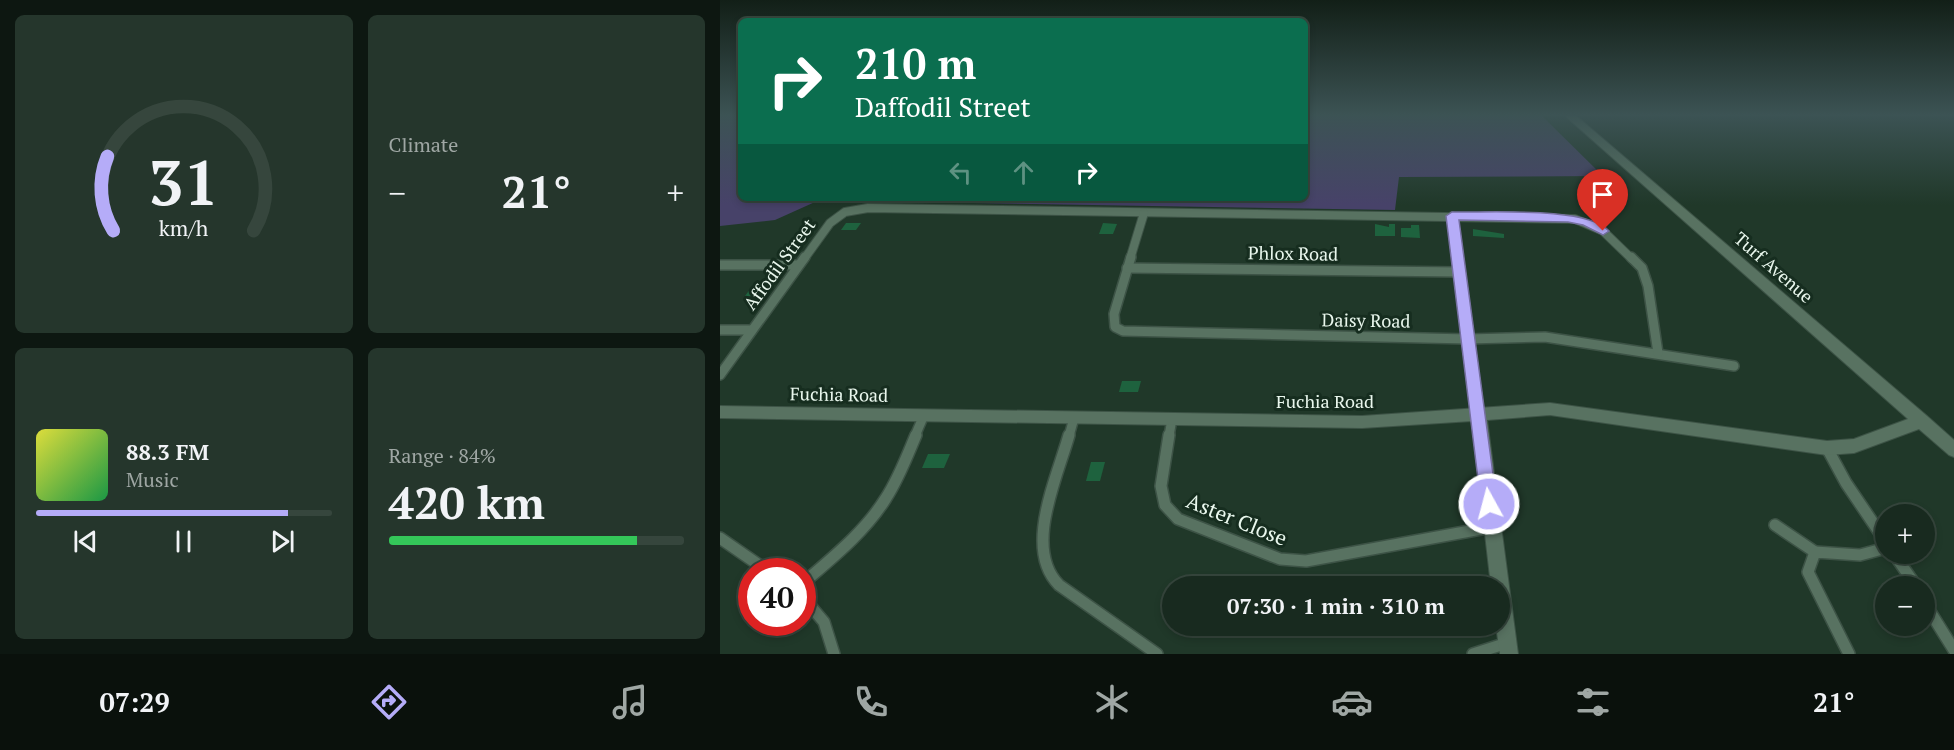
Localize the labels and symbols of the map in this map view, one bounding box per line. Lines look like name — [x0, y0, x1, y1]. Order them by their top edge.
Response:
pin — [1577, 169, 1628, 231]
street label: Affodil Street — [738, 213, 820, 315]
street label: Turf Avenue — [1730, 226, 1818, 308]
street label: Phlox Road — [1248, 240, 1338, 266]
street label: Daisy Road — [1321, 307, 1411, 333]
street label: Fuchia Road — [790, 381, 888, 407]
street label: Fuchia Road — [1276, 389, 1374, 413]
position arrow — [1457, 472, 1521, 536]
street label: Aster Close — [1183, 486, 1291, 552]
speed limit sign: 40 — [738, 558, 816, 636]

